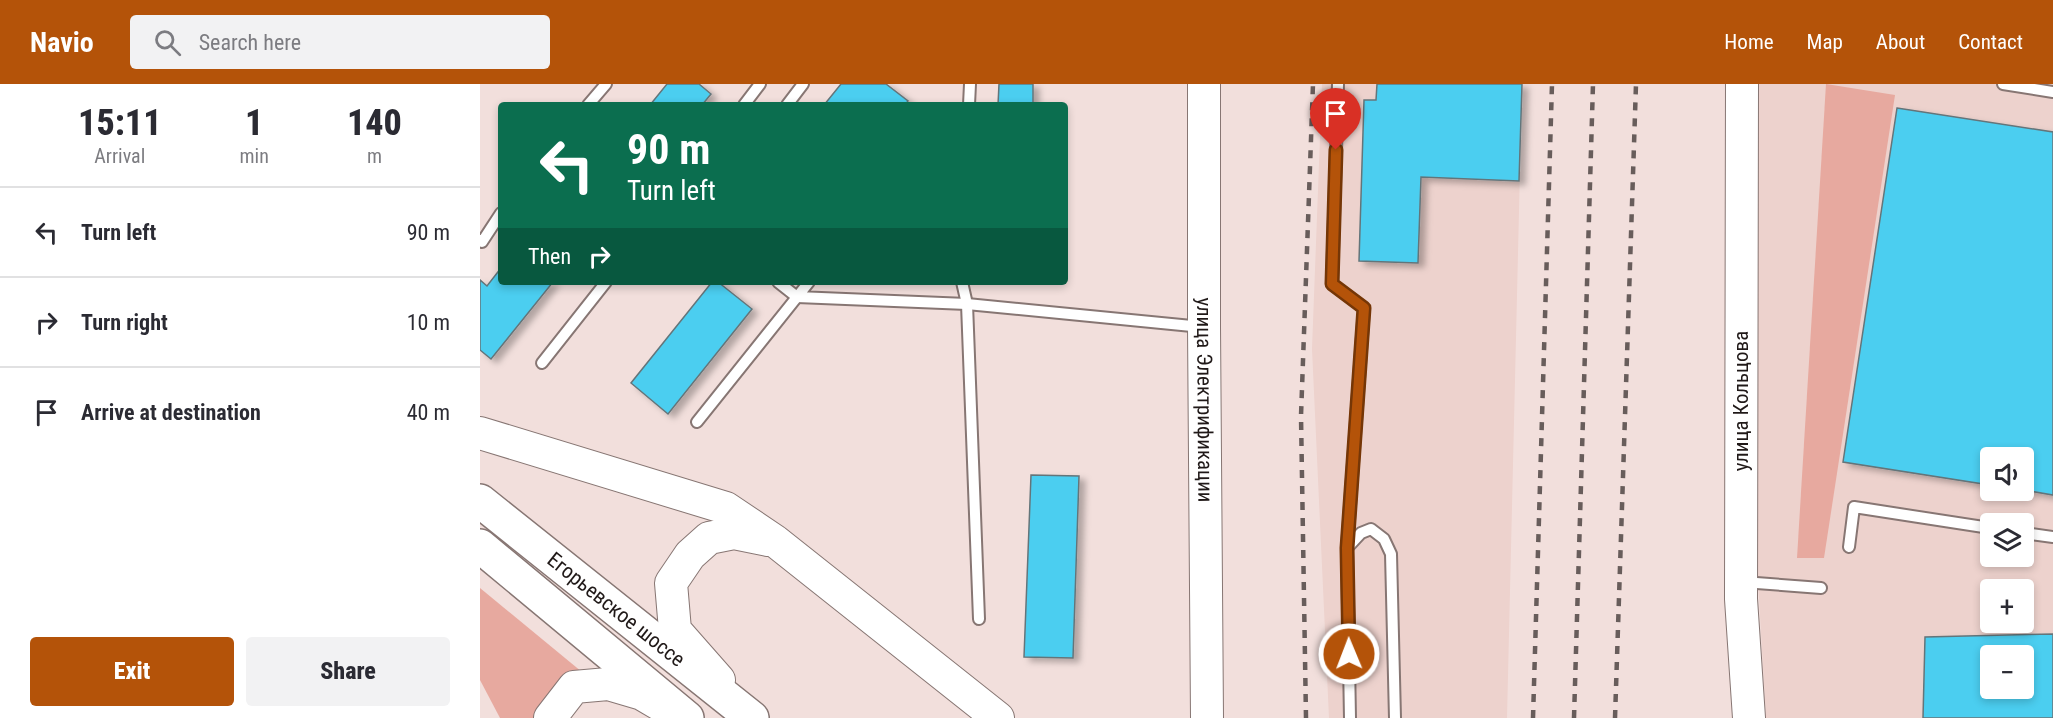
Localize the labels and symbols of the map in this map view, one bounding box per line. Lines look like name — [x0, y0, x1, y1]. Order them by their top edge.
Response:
pin — [1310, 88, 1361, 150]
street label: улица Электрификации — [1192, 298, 1217, 503]
street label: улица Кольцова — [1729, 331, 1753, 471]
street label: Егорьевское шоссе — [543, 547, 690, 672]
position arrow — [1317, 622, 1381, 686]

